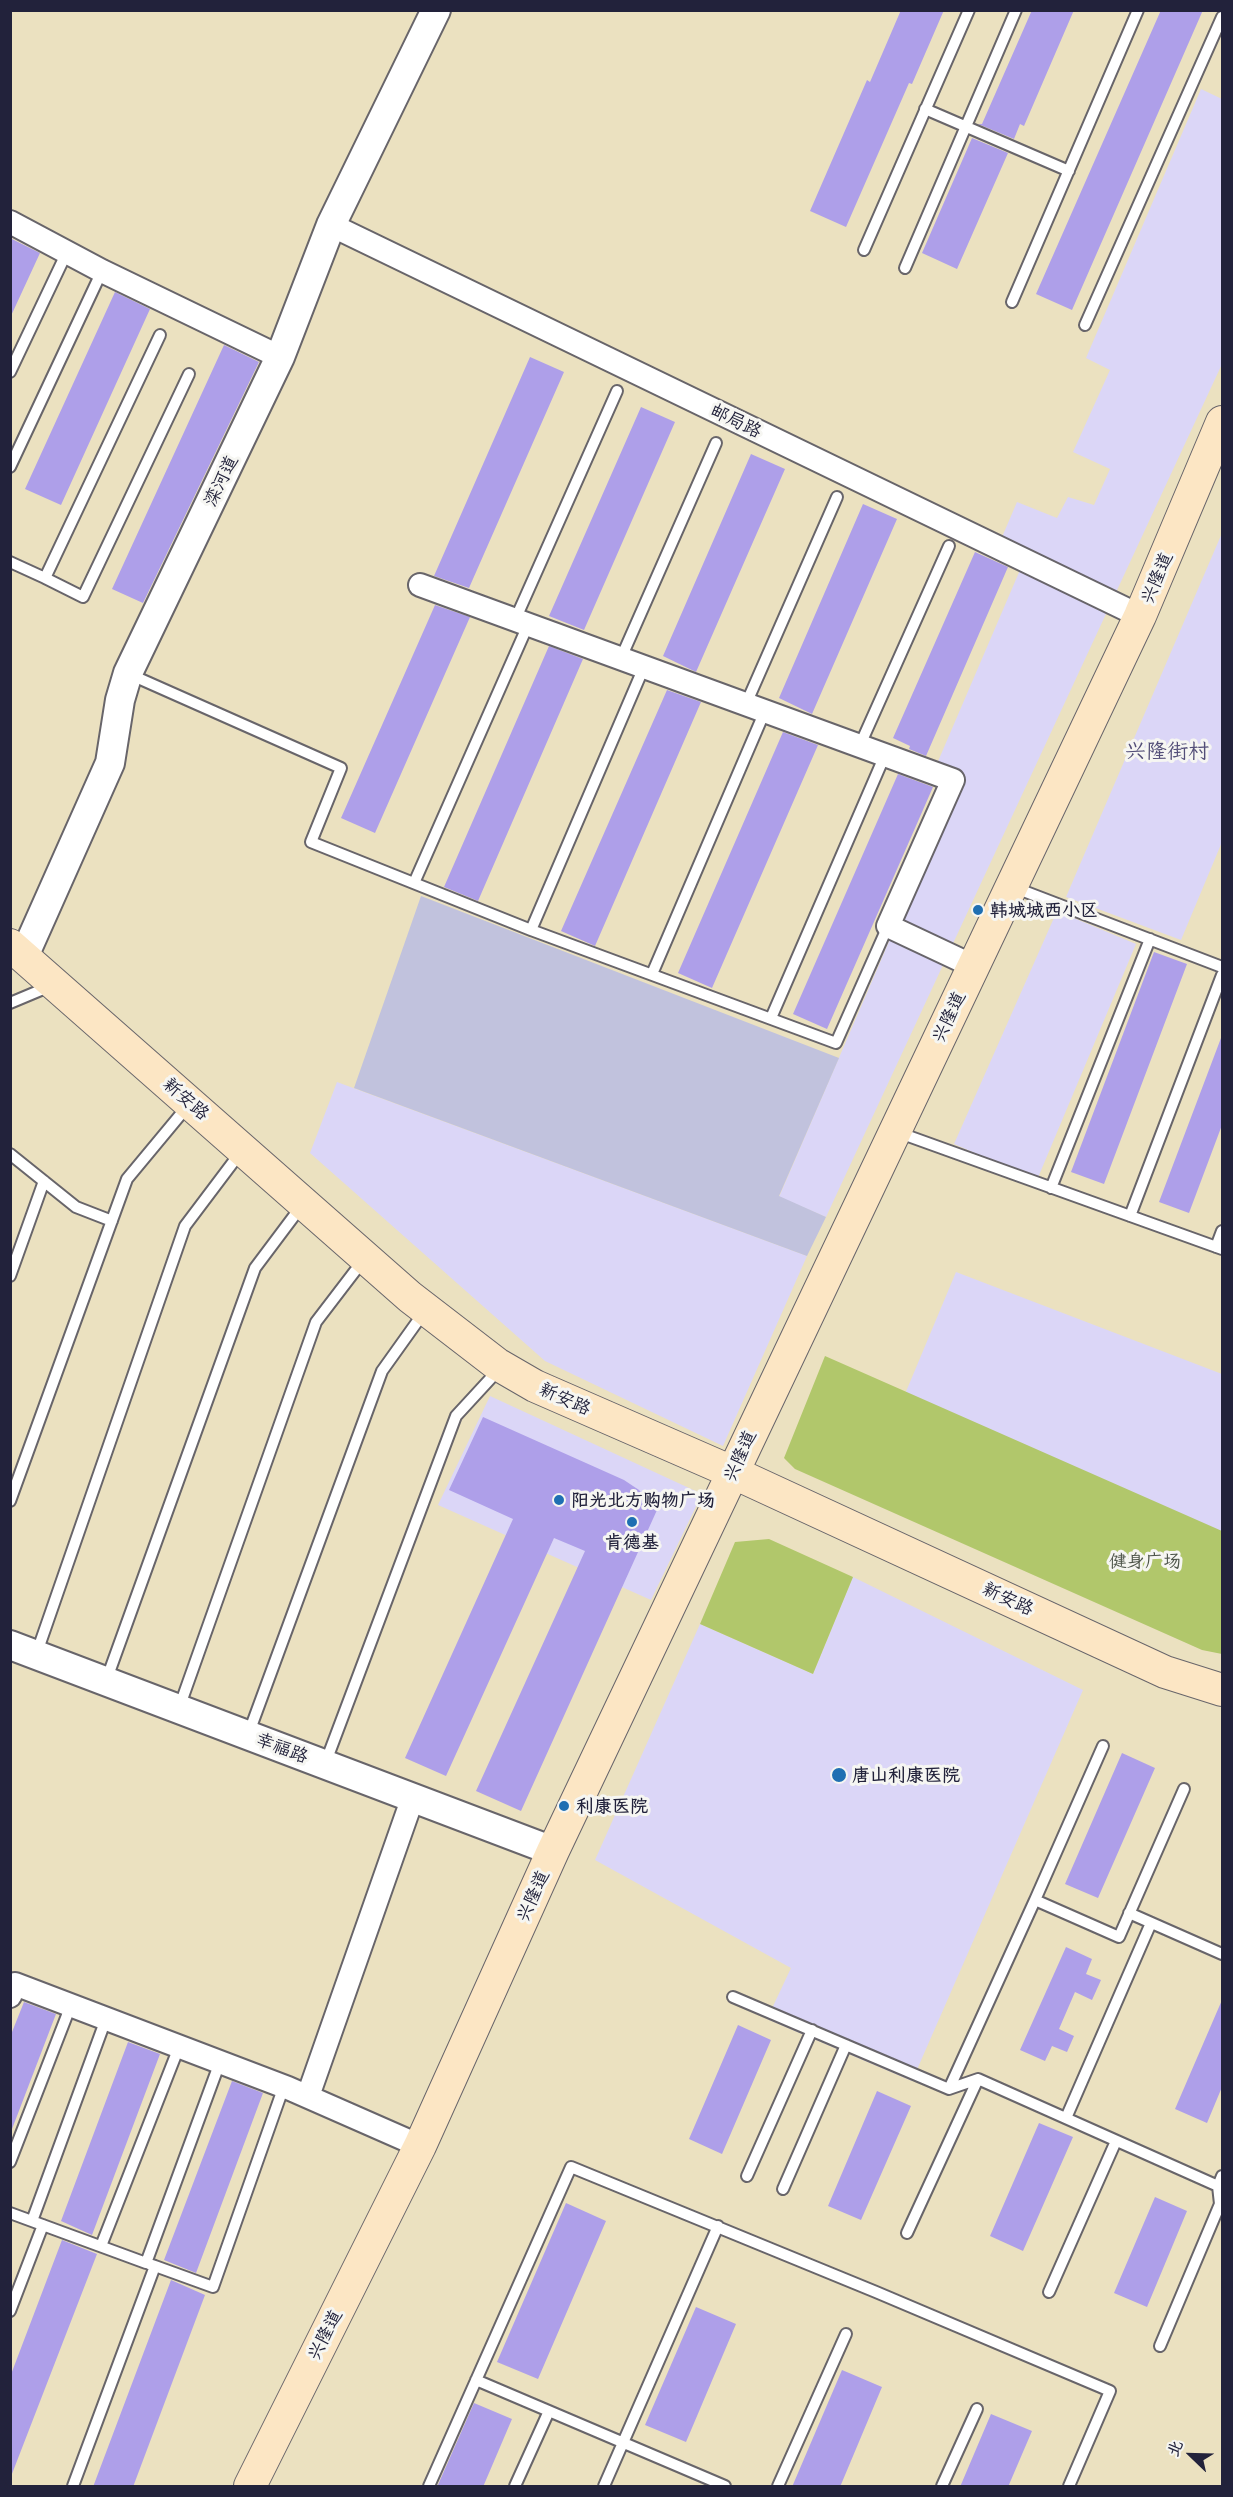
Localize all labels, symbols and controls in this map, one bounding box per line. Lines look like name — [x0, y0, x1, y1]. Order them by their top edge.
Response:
street label: 邮局路 — [707, 399, 765, 443]
street label: 滦河道 — [199, 452, 243, 510]
street label: 兴隆道 — [1137, 549, 1177, 607]
district label: 兴隆街村 — [1125, 739, 1209, 765]
place label: 韩城城西小区 — [990, 899, 1098, 921]
marker: 韩城城西小区 — [971, 903, 985, 917]
street label: 兴隆道 — [928, 988, 970, 1046]
street label: 新安路 — [159, 1073, 213, 1125]
street label: 新安路 — [536, 1378, 594, 1420]
street label: 兴隆道 — [719, 1427, 761, 1485]
place label: 阳光北方购物广场 — [571, 1489, 715, 1511]
marker: 阳光北方购物广场 — [552, 1493, 566, 1507]
marker: 肯德基 — [625, 1515, 639, 1529]
place label: 肯德基 — [605, 1531, 659, 1553]
park label: 健身广场 — [1109, 1550, 1181, 1572]
street label: 新安路 — [979, 1578, 1037, 1620]
street label: 幸福路 — [253, 1728, 311, 1768]
place label: 唐山利康医院 — [852, 1764, 960, 1786]
marker: 唐山利康医院 — [830, 1766, 848, 1784]
place label: 利康医院 — [576, 1795, 648, 1817]
marker: 利康医院 — [557, 1799, 571, 1813]
street label: 兴隆道 — [512, 1867, 554, 1925]
street label: 兴隆道 — [303, 2306, 347, 2364]
north arrow — [1161, 2425, 1221, 2485]
text: 北 — [1161, 2436, 1187, 2459]

